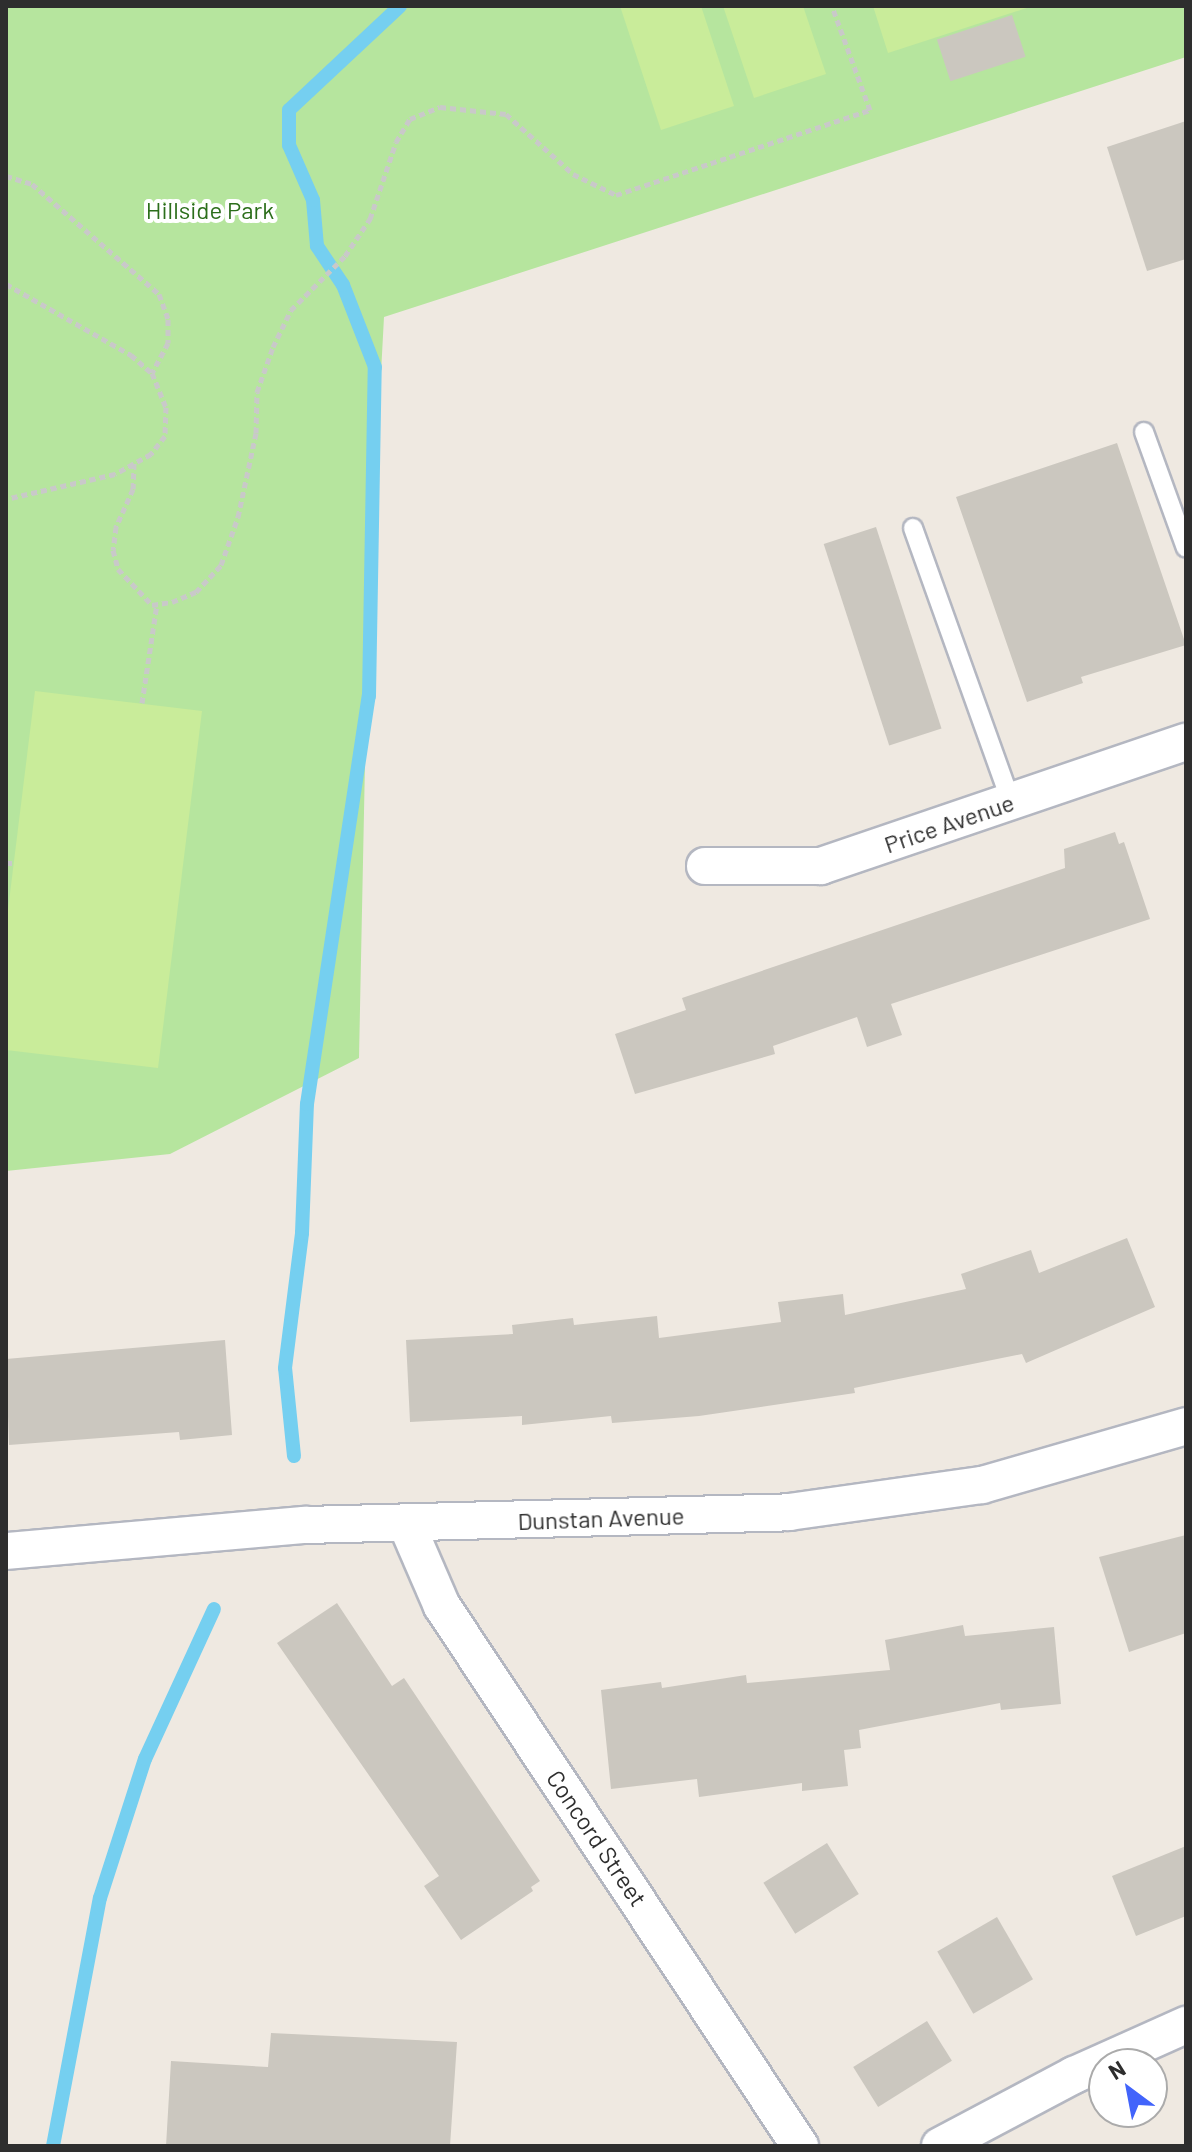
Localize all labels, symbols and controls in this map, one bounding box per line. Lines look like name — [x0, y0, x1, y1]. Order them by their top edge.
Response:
park label: Hillside Park — [146, 196, 274, 224]
street label: Price Avenue — [880, 787, 1018, 859]
street label: Dunstan Avenue — [517, 1501, 685, 1535]
street label: Concord Street — [541, 1764, 653, 1912]
north arrow — [1088, 2048, 1168, 2128]
text: N — [1103, 2054, 1129, 2084]

